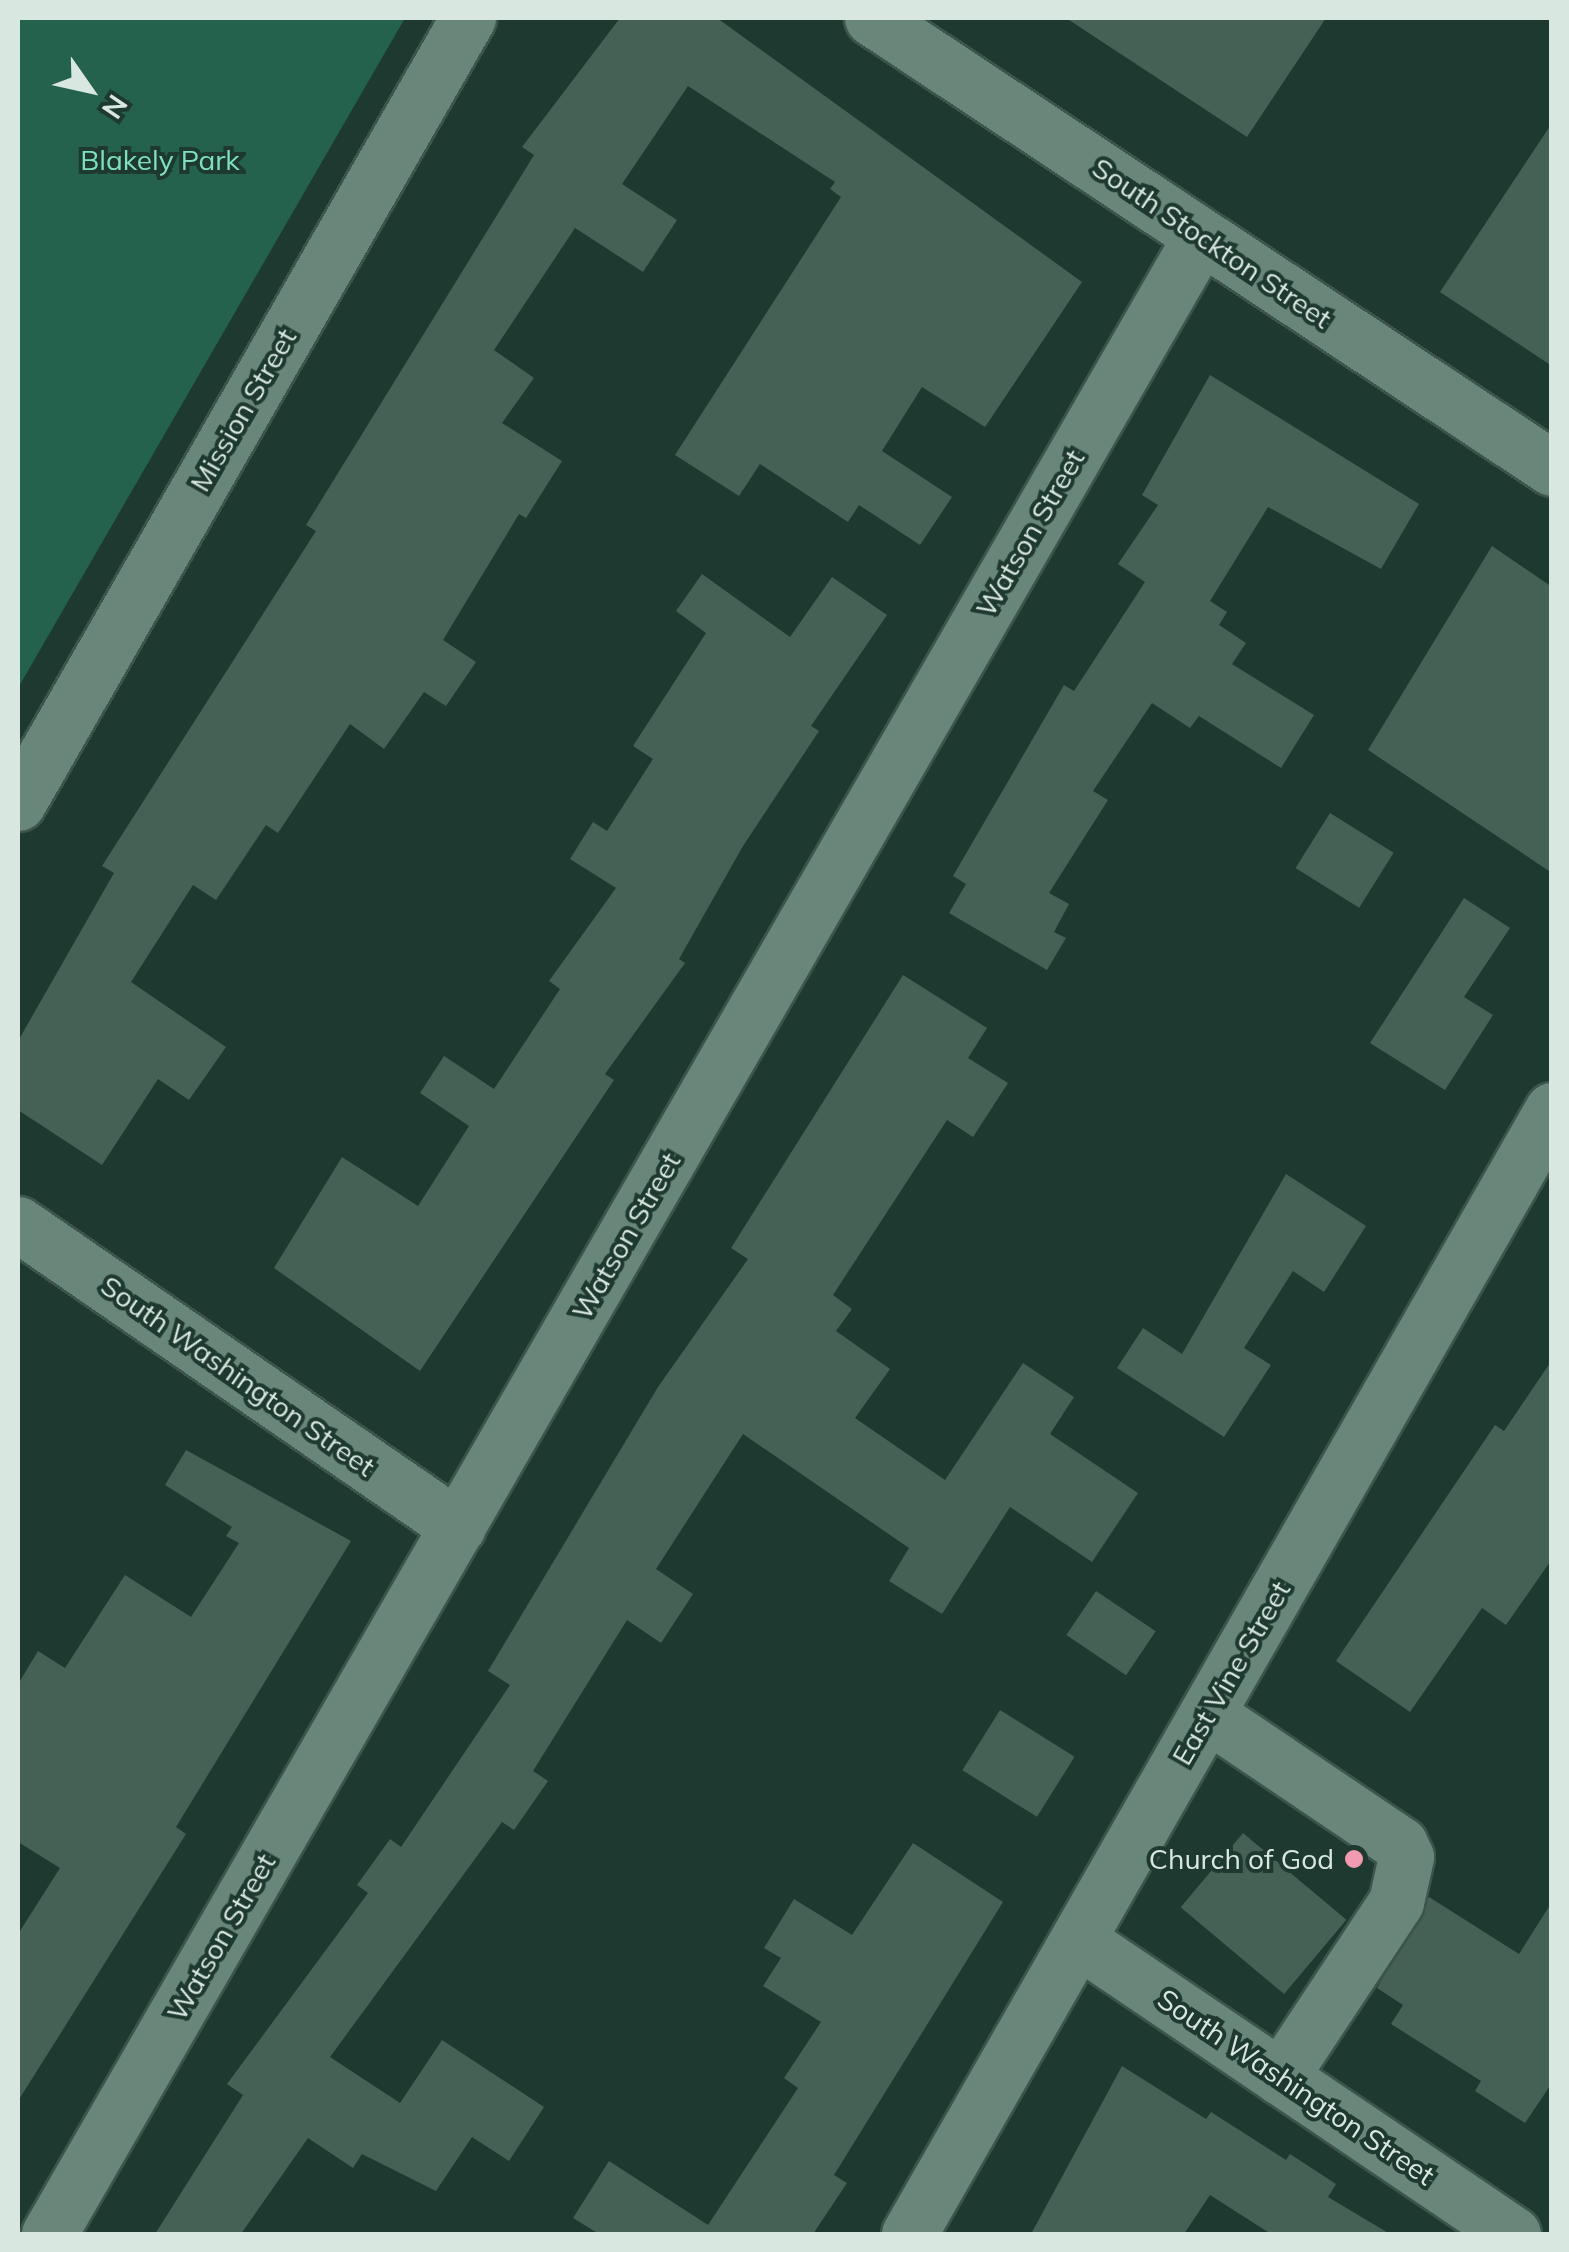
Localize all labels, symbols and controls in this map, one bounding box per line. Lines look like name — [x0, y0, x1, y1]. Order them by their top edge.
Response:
north arrow — [40, 40, 140, 140]
text: N — [95, 88, 136, 126]
park label: Blakely Park — [80, 143, 240, 177]
street label: South Stockton Street — [1086, 151, 1338, 335]
street label: Mission Street — [183, 323, 303, 497]
street label: Watson Street — [969, 444, 1091, 622]
street label: Watson Street — [565, 1147, 687, 1325]
street label: South Washington Street — [95, 1269, 381, 1483]
street label: East Vine Street — [1165, 1575, 1297, 1771]
place label: Church of God — [1149, 1842, 1334, 1876]
street label: Watson Street — [160, 1848, 282, 2026]
marker: Church of God — [1343, 1848, 1365, 1870]
street label: South Washington Street — [1151, 1982, 1441, 2192]

